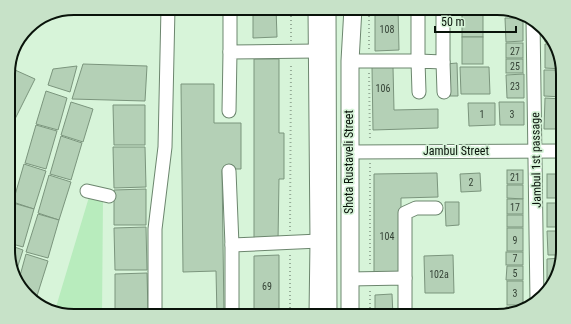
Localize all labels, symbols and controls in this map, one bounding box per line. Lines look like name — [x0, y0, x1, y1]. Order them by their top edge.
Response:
scale bar — [435, 8, 516, 34]
text: 50 m — [441, 15, 465, 29]
house number: 108 — [380, 24, 394, 35]
house number: 27 — [510, 46, 520, 57]
house number: 25 — [510, 61, 520, 72]
house number: 23 — [510, 81, 520, 92]
house number: 106 — [376, 83, 390, 94]
house number: 1 — [480, 109, 484, 120]
house number: 3 — [510, 109, 515, 120]
street label: Shota Rustaveli Street — [342, 110, 356, 214]
street label: Jambul 1st passage — [528, 112, 544, 208]
street label: Jambul Street — [423, 144, 489, 158]
house number: 21 — [510, 172, 520, 183]
house number: 2 — [469, 177, 474, 188]
house number: 17 — [510, 202, 520, 213]
house number: 104 — [380, 231, 394, 242]
house number: 9 — [513, 235, 518, 246]
house number: 7 — [513, 253, 518, 264]
house number: 5 — [513, 268, 518, 279]
house number: 102a — [429, 269, 449, 280]
house number: 69 — [262, 281, 272, 292]
house number: 3 — [513, 288, 518, 299]

